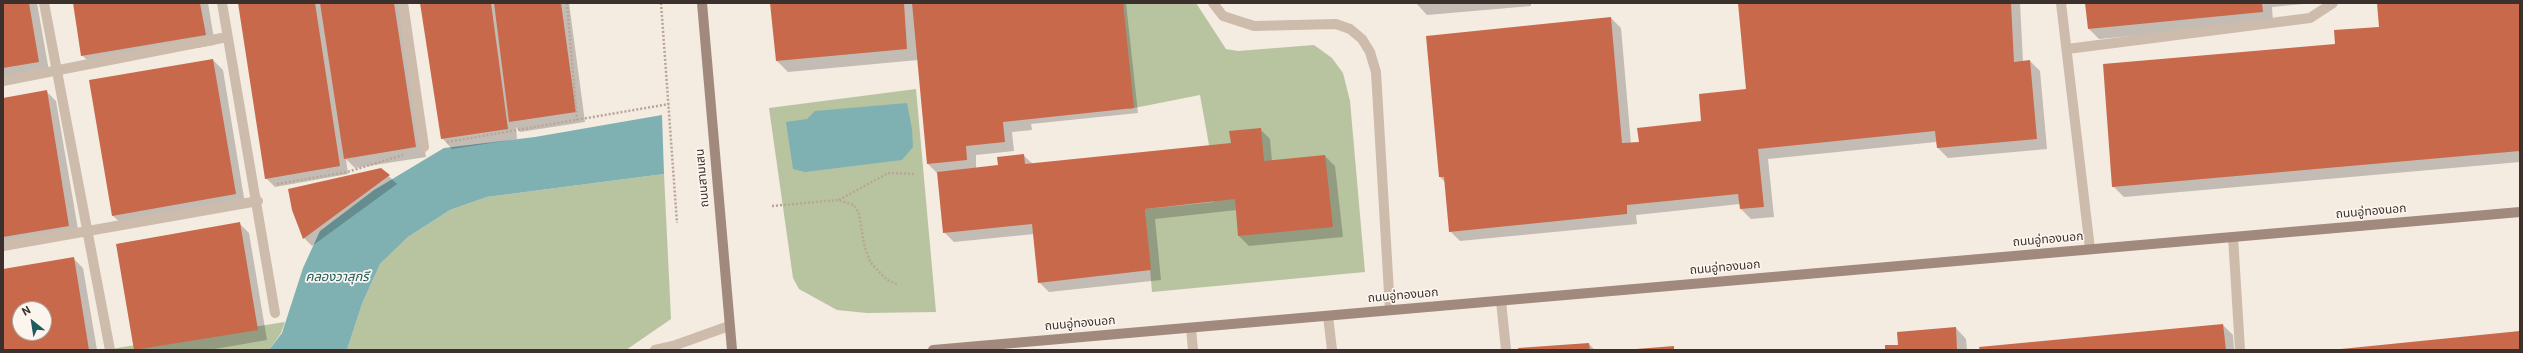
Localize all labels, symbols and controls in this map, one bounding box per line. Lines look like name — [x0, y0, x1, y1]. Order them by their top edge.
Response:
street label: ถนนสามเสน — [693, 148, 713, 208]
street label: ถนนอู่ทองนอก — [2335, 202, 2407, 222]
street label: ถนนอู่ทองนอก — [2012, 230, 2084, 250]
street label: ถนนอู่ทองนอก — [1689, 258, 1761, 278]
water label: คลองวาสุกรี — [305, 270, 369, 286]
street label: ถนนอู่ทองนอก — [1367, 286, 1439, 306]
north arrow — [12, 301, 52, 341]
text: N — [20, 303, 33, 319]
street label: ถนนอู่ทองนอก — [1044, 314, 1116, 334]

